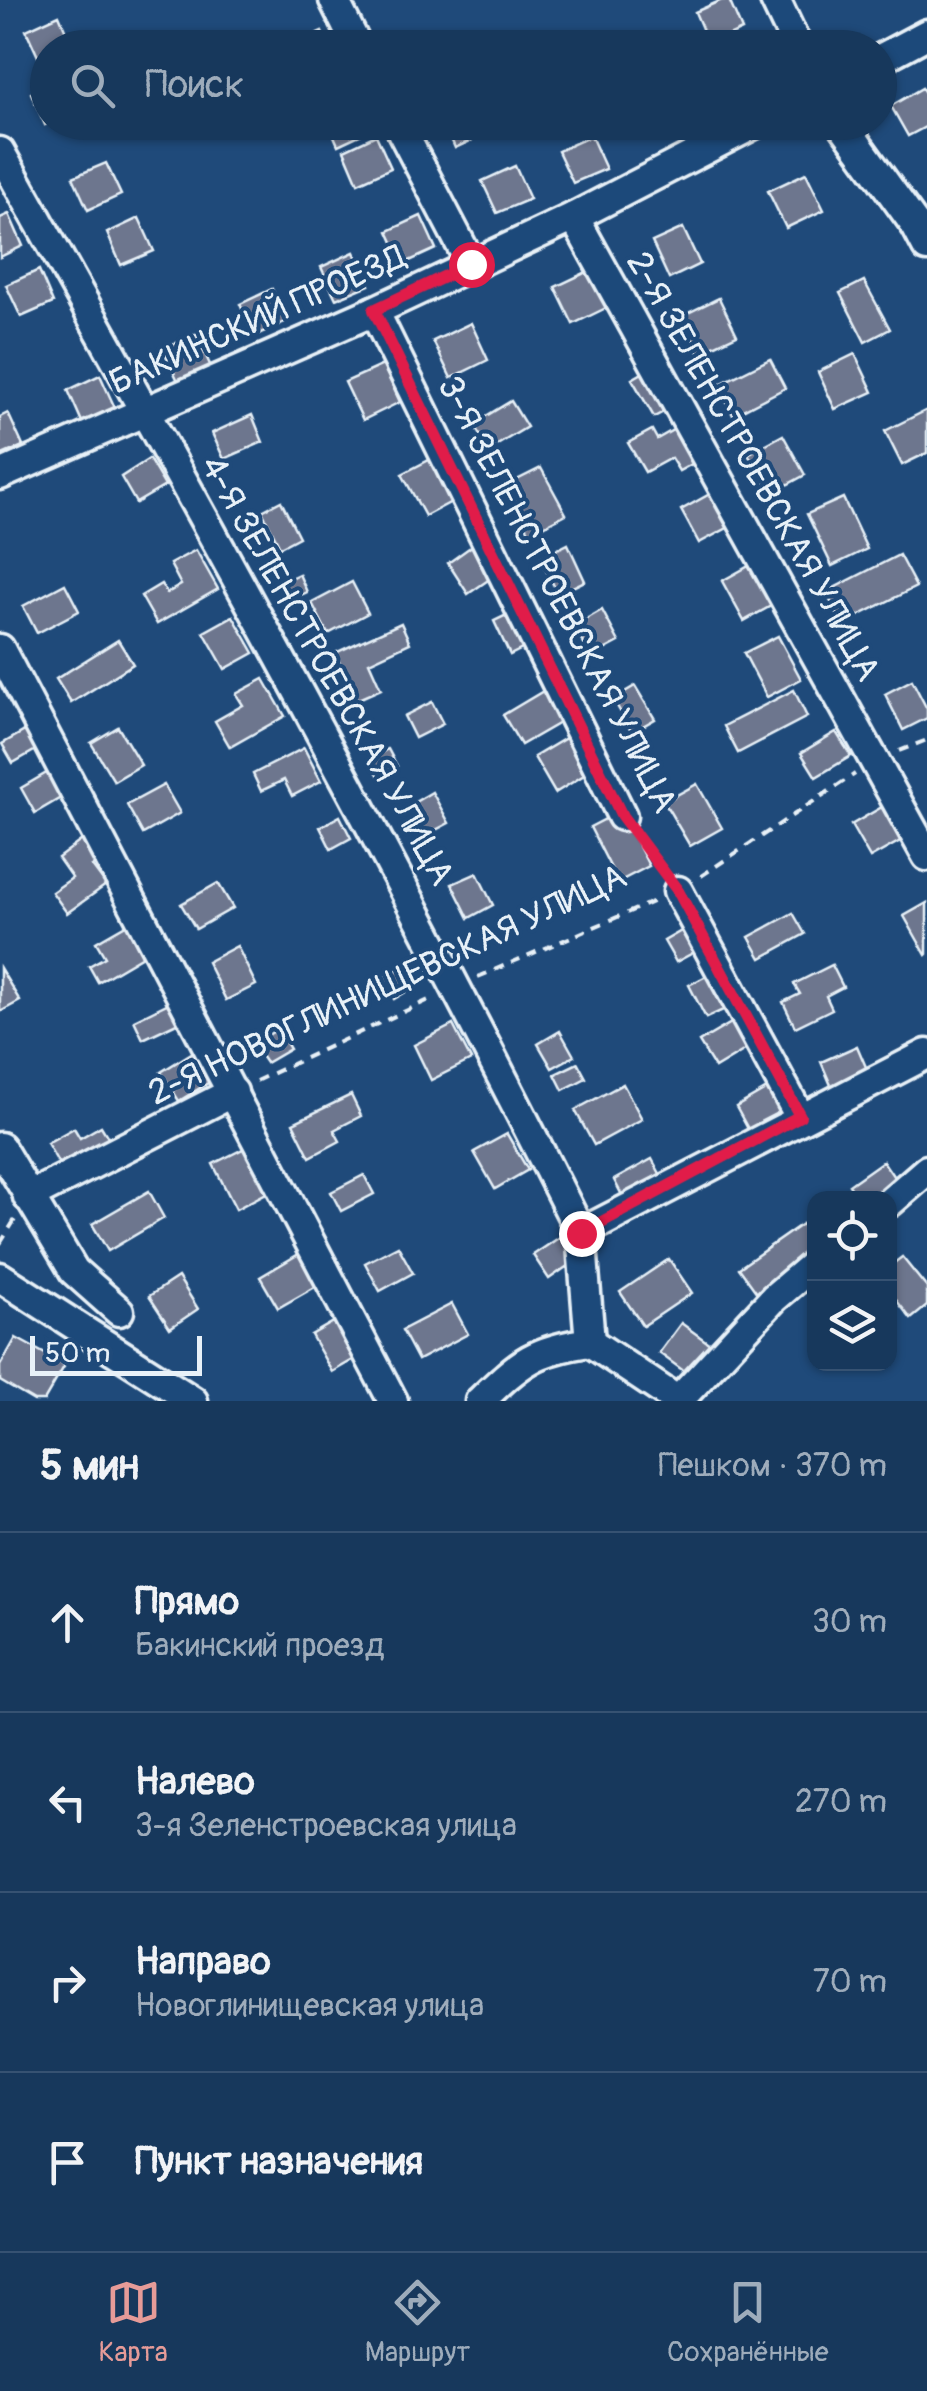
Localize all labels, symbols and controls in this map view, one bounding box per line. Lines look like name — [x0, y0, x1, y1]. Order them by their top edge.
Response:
search box — [30, 30, 897, 140]
icon: search — [65, 58, 120, 113]
text: Поиск — [145, 61, 244, 109]
street label: БАКИНСКИЙ ПРОЕЗД — [103, 235, 413, 405]
route start — [449, 242, 495, 288]
street label: 2-Я ЗЕЛЕНСТРОЕВСКАЯ УЛИЦА — [616, 244, 890, 689]
street label: 3-Я ЗЕЛЕНСТРОЕВСКАЯ УЛИЦА — [428, 369, 687, 820]
street label: 4-Я ЗЕЛЕНСТРОЕВСКАЯ УЛИЦА — [190, 448, 464, 893]
street label: 2-Я НОВОГЛИНИЩЕВСКАЯ УЛИЦА — [141, 855, 634, 1115]
map controls — [807, 1191, 897, 1371]
button: locate — [807, 1191, 897, 1281]
route end — [559, 1211, 605, 1257]
button: layers — [807, 1281, 897, 1371]
scale bar — [30, 1331, 202, 1376]
text: 50 m — [45, 1336, 110, 1371]
text: 5 мин — [40, 1440, 139, 1492]
text: Пешком · 370 m — [658, 1446, 887, 1486]
text: Прямо — [135, 1578, 239, 1626]
icon: ahead — [40, 1595, 95, 1650]
text: 30 m — [812, 1602, 887, 1642]
text: Бакинский проезд — [135, 1626, 384, 1666]
text: Налево — [135, 1758, 255, 1806]
icon: left — [40, 1775, 95, 1830]
text: 270 m — [795, 1782, 887, 1822]
text: 3-я Зеленстроевская улица — [135, 1806, 517, 1846]
text: Направо — [135, 1938, 271, 1986]
icon: right — [40, 1955, 95, 2010]
text: 70 m — [813, 1962, 887, 2002]
text: Новоглинищевская улица — [135, 1986, 484, 2026]
icon: arrive — [40, 2135, 95, 2190]
text: Пункт назначения — [135, 2138, 423, 2186]
tab: Карта — [98, 2275, 168, 2370]
tab: Маршрут — [365, 2275, 470, 2370]
tab: Сохранённые — [667, 2275, 829, 2370]

